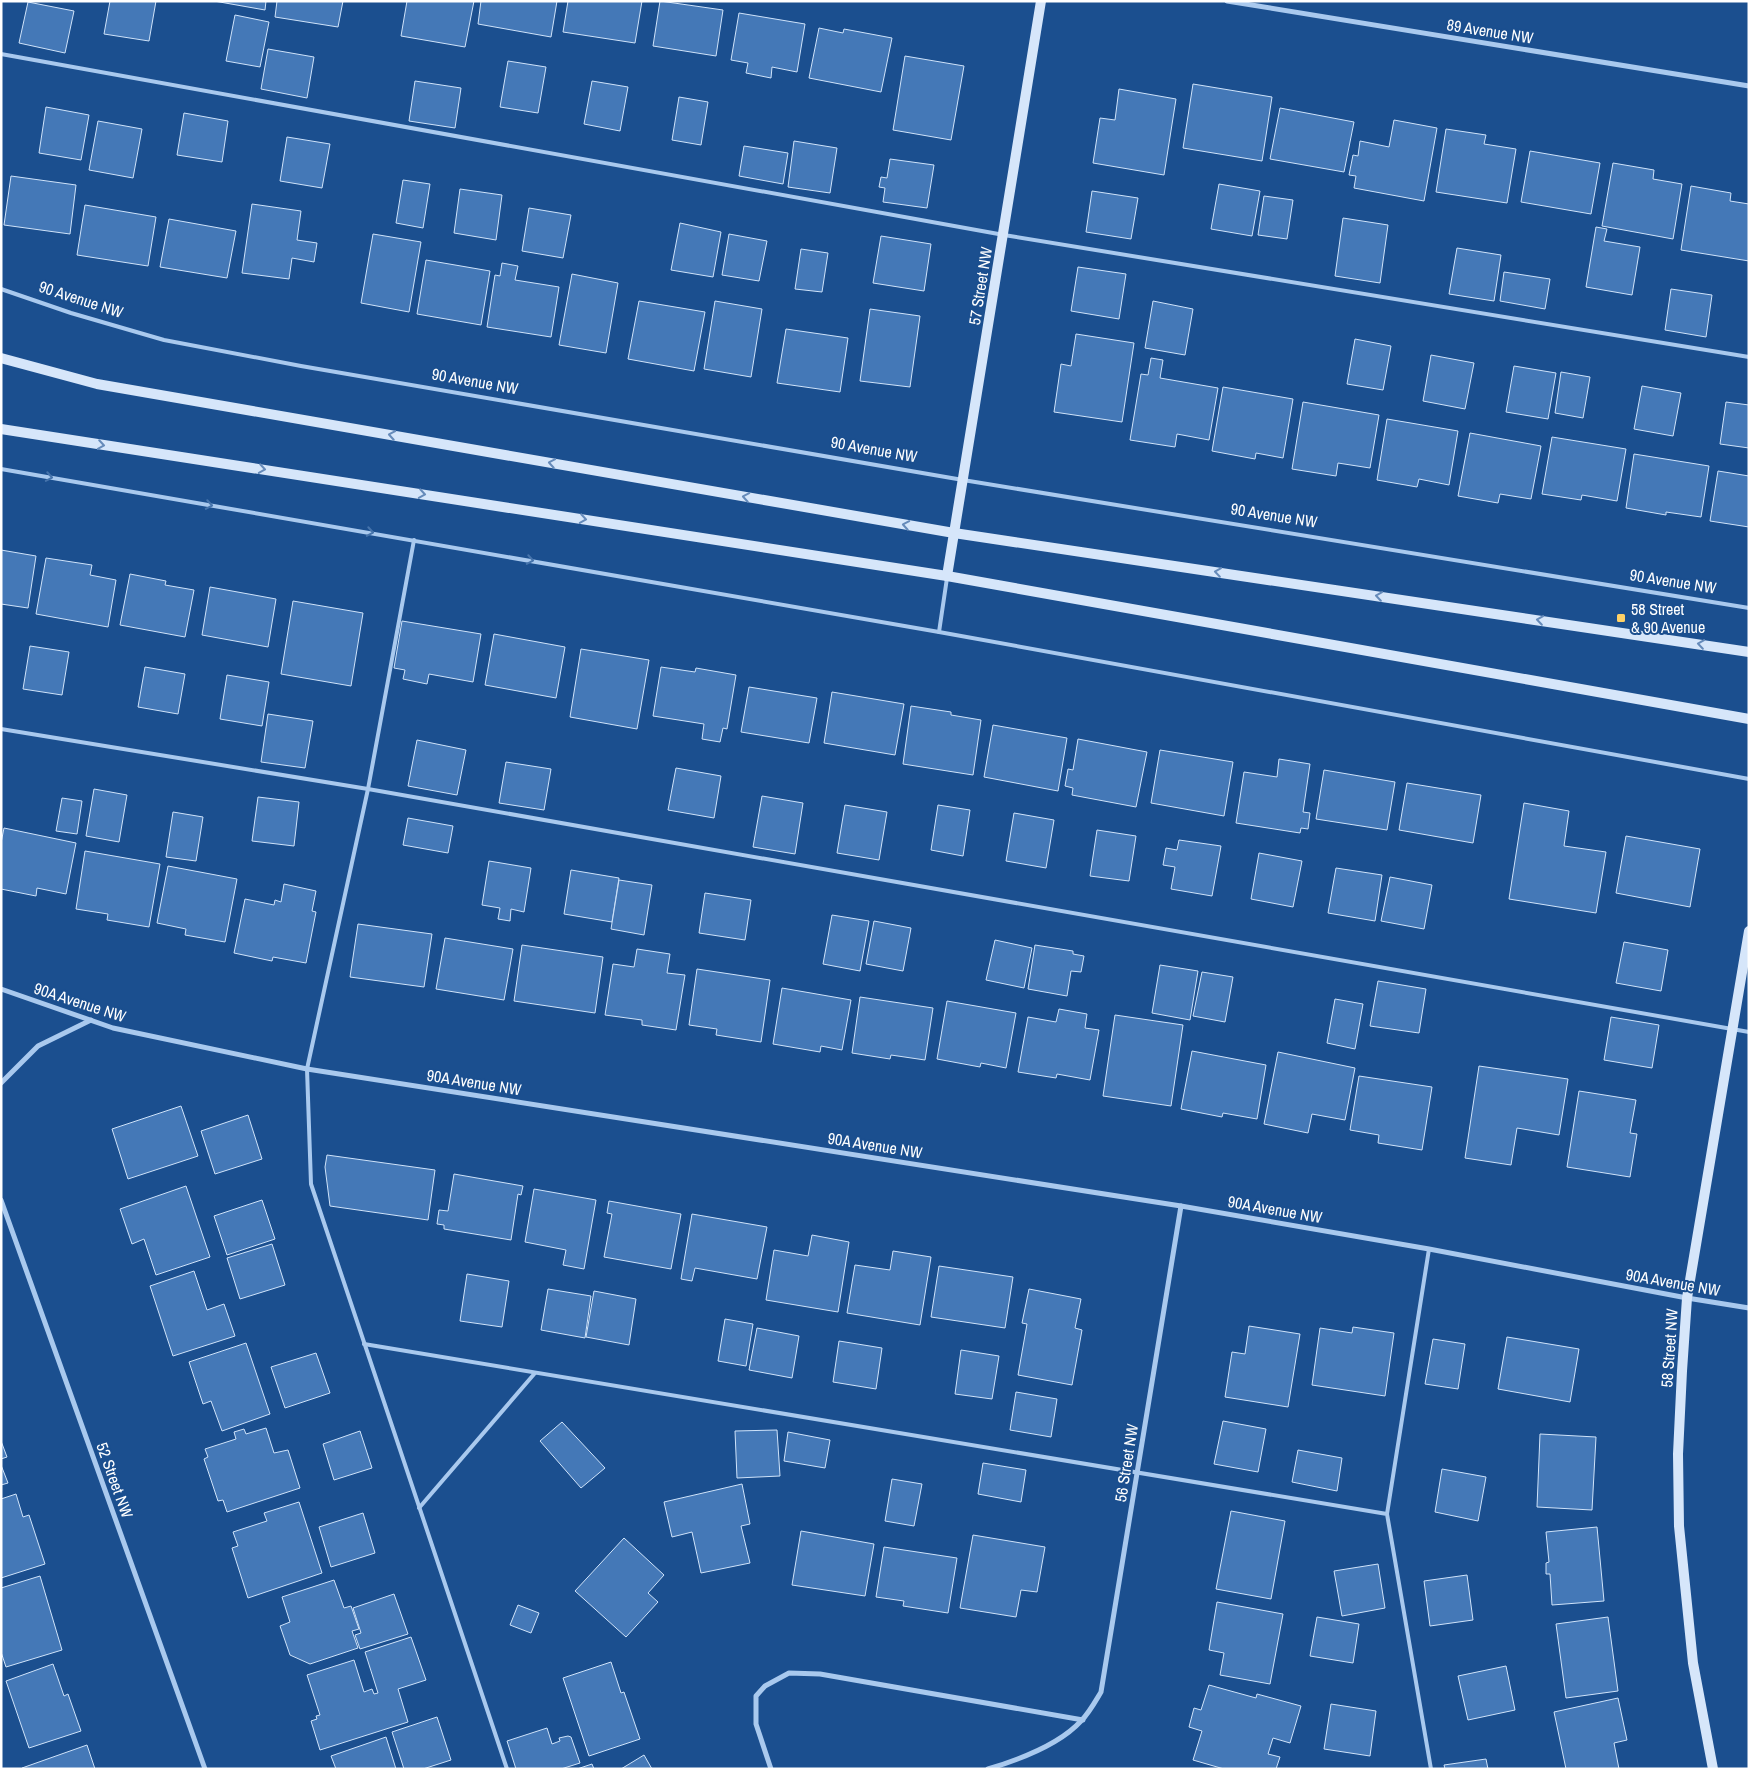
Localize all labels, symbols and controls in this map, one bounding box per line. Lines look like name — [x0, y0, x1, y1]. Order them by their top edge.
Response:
street label: 89 Avenue NW — [1445, 13, 1535, 49]
street label: 57 Street NW — [963, 245, 997, 327]
street label: 90 Avenue NW — [36, 275, 126, 323]
street label: 90 Avenue NW — [430, 363, 521, 400]
one-way arrow — [387, 431, 396, 441]
street label: 90 Avenue NW — [829, 431, 920, 468]
one-way arrow — [97, 439, 106, 449]
one-way arrow — [547, 459, 556, 469]
one-way arrow — [258, 464, 266, 474]
one-way arrow — [45, 472, 54, 482]
one-way arrow — [418, 489, 427, 499]
one-way arrow — [742, 492, 751, 502]
street label: 90 Avenue NW — [1229, 497, 1319, 533]
one-way arrow — [205, 499, 214, 509]
one-way arrow — [579, 514, 587, 524]
one-way arrow — [902, 520, 911, 530]
one-way arrow — [365, 527, 374, 537]
one-way arrow — [525, 555, 534, 565]
street label: 90 Avenue NW — [1628, 563, 1718, 599]
one-way arrow — [1214, 568, 1223, 578]
one-way arrow — [1375, 592, 1383, 602]
place label: 58 Street & 90 Avenue — [1631, 598, 1705, 638]
marker: 58 Street & 90 Avenue — [1615, 612, 1627, 624]
one-way arrow — [1535, 616, 1544, 626]
one-way arrow — [1696, 640, 1705, 650]
street label: 90A Avenue NW — [31, 977, 129, 1027]
street label: 90A Avenue NW — [425, 1064, 523, 1100]
street label: 90A Avenue NW — [826, 1127, 924, 1163]
street label: 90A Avenue NW — [1226, 1190, 1324, 1228]
street label: 90A Avenue NW — [1624, 1263, 1722, 1301]
street label: 58 Street NW — [1655, 1307, 1683, 1388]
street label: 56 Street NW — [1109, 1422, 1143, 1504]
street label: 52 Street NW — [91, 1439, 139, 1521]

